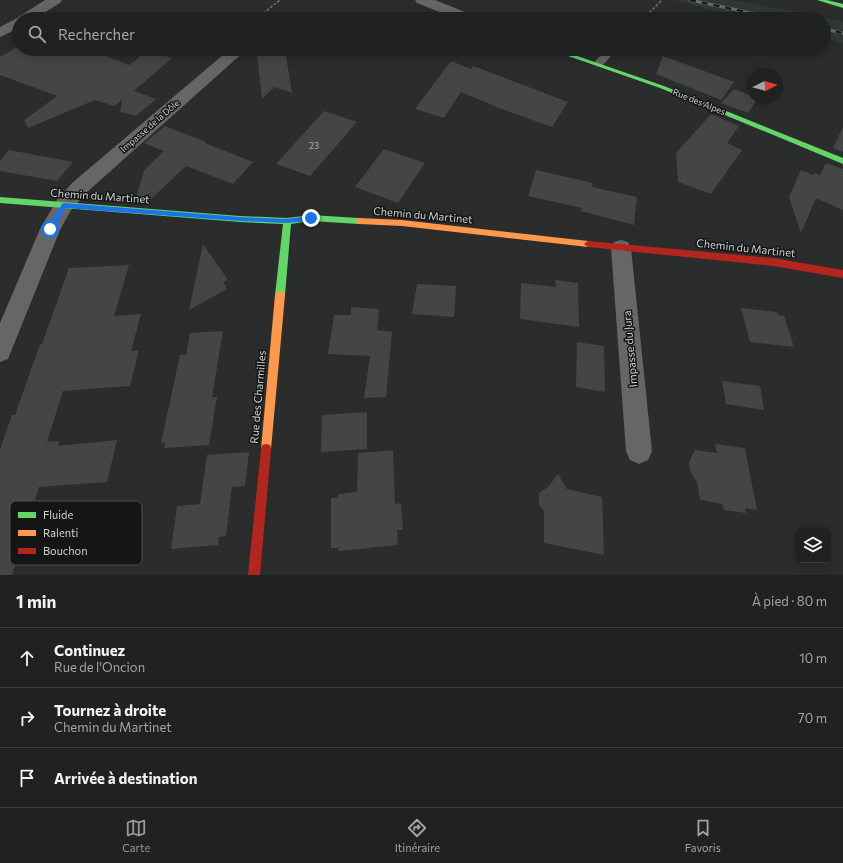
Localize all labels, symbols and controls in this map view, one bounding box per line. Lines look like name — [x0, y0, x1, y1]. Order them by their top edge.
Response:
search box — [12, 12, 831, 56]
icon: search — [26, 23, 48, 45]
text: Rechercher — [58, 25, 135, 43]
north arrow — [747, 68, 783, 104]
street label: Rue des Alpes — [671, 86, 727, 117]
street label: Impasse de la Dôle — [118, 97, 182, 154]
house number: 23 — [309, 140, 319, 151]
street label: Chemin du Martinet — [50, 186, 151, 205]
street label: Chemin du Martinet — [373, 204, 474, 225]
route end — [302, 209, 320, 227]
route start — [41, 220, 59, 238]
street label: Chemin du Martinet — [696, 236, 797, 259]
street label: Impasse du Jura — [620, 310, 640, 388]
street label: Rue des Charmilles — [247, 350, 268, 444]
legend — [10, 501, 142, 565]
text: Fluide — [43, 508, 73, 521]
text: Ralenti — [43, 526, 79, 539]
map controls — [795, 527, 831, 563]
button: layers — [795, 527, 831, 563]
text: Bouchon — [43, 544, 87, 557]
text: 1 min — [16, 591, 56, 612]
text: À pied · 80 m — [752, 593, 827, 609]
text: Continuez — [54, 641, 125, 659]
icon: ahead — [16, 647, 38, 669]
text: 10 m — [799, 650, 827, 666]
text: Rue de l'Oncion — [54, 659, 145, 675]
text: Tournez à droite — [54, 701, 166, 719]
icon: right — [16, 707, 38, 729]
text: 70 m — [798, 710, 827, 726]
text: Chemin du Martinet — [54, 719, 172, 735]
icon: arrive — [16, 767, 38, 789]
text: Arrivée à destination — [54, 769, 197, 787]
tab: Carte — [122, 817, 150, 854]
tab: Itinéraire — [395, 817, 440, 854]
tab: Favoris — [685, 817, 721, 854]

